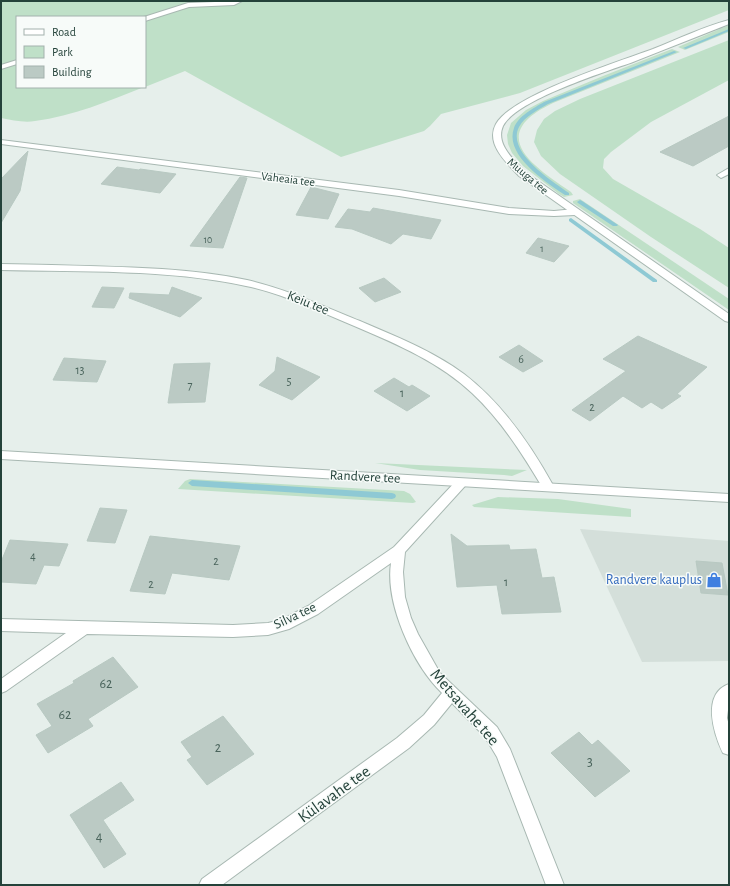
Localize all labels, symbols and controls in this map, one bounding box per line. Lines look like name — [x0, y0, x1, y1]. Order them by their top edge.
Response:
legend — [16, 16, 146, 88]
text: Road — [52, 26, 76, 38]
text: Park — [52, 46, 73, 58]
text: Building — [52, 66, 92, 78]
street label: Muuga tee — [505, 156, 551, 196]
street label: Vaheaia tee — [260, 170, 316, 188]
house number: 10 — [204, 235, 212, 245]
house number: 1 — [540, 244, 544, 254]
street label: Keiu tee — [285, 288, 331, 318]
house number: 6 — [518, 353, 524, 365]
house number: 13 — [75, 364, 85, 376]
house number: 5 — [286, 375, 292, 387]
house number: 7 — [187, 379, 193, 391]
house number: 1 — [400, 387, 404, 399]
house number: 2 — [589, 401, 595, 413]
street label: Randvere tee — [329, 468, 401, 486]
house number: 4 — [30, 550, 36, 562]
house number: 2 — [213, 555, 219, 567]
shop icon: Randvere kauplus — [705, 571, 723, 589]
place label: Randvere kauplus — [606, 573, 702, 587]
house number: 1 — [504, 576, 508, 588]
house number: 2 — [148, 578, 154, 590]
street label: Silva tee — [272, 600, 318, 632]
street label: Metsavahe tee — [427, 665, 503, 749]
house number: 62 — [100, 677, 112, 691]
house number: 62 — [59, 708, 71, 722]
house number: 2 — [215, 741, 221, 755]
house number: 3 — [587, 755, 593, 769]
street label: Külavahe tee — [295, 762, 373, 826]
house number: 4 — [96, 830, 103, 844]

